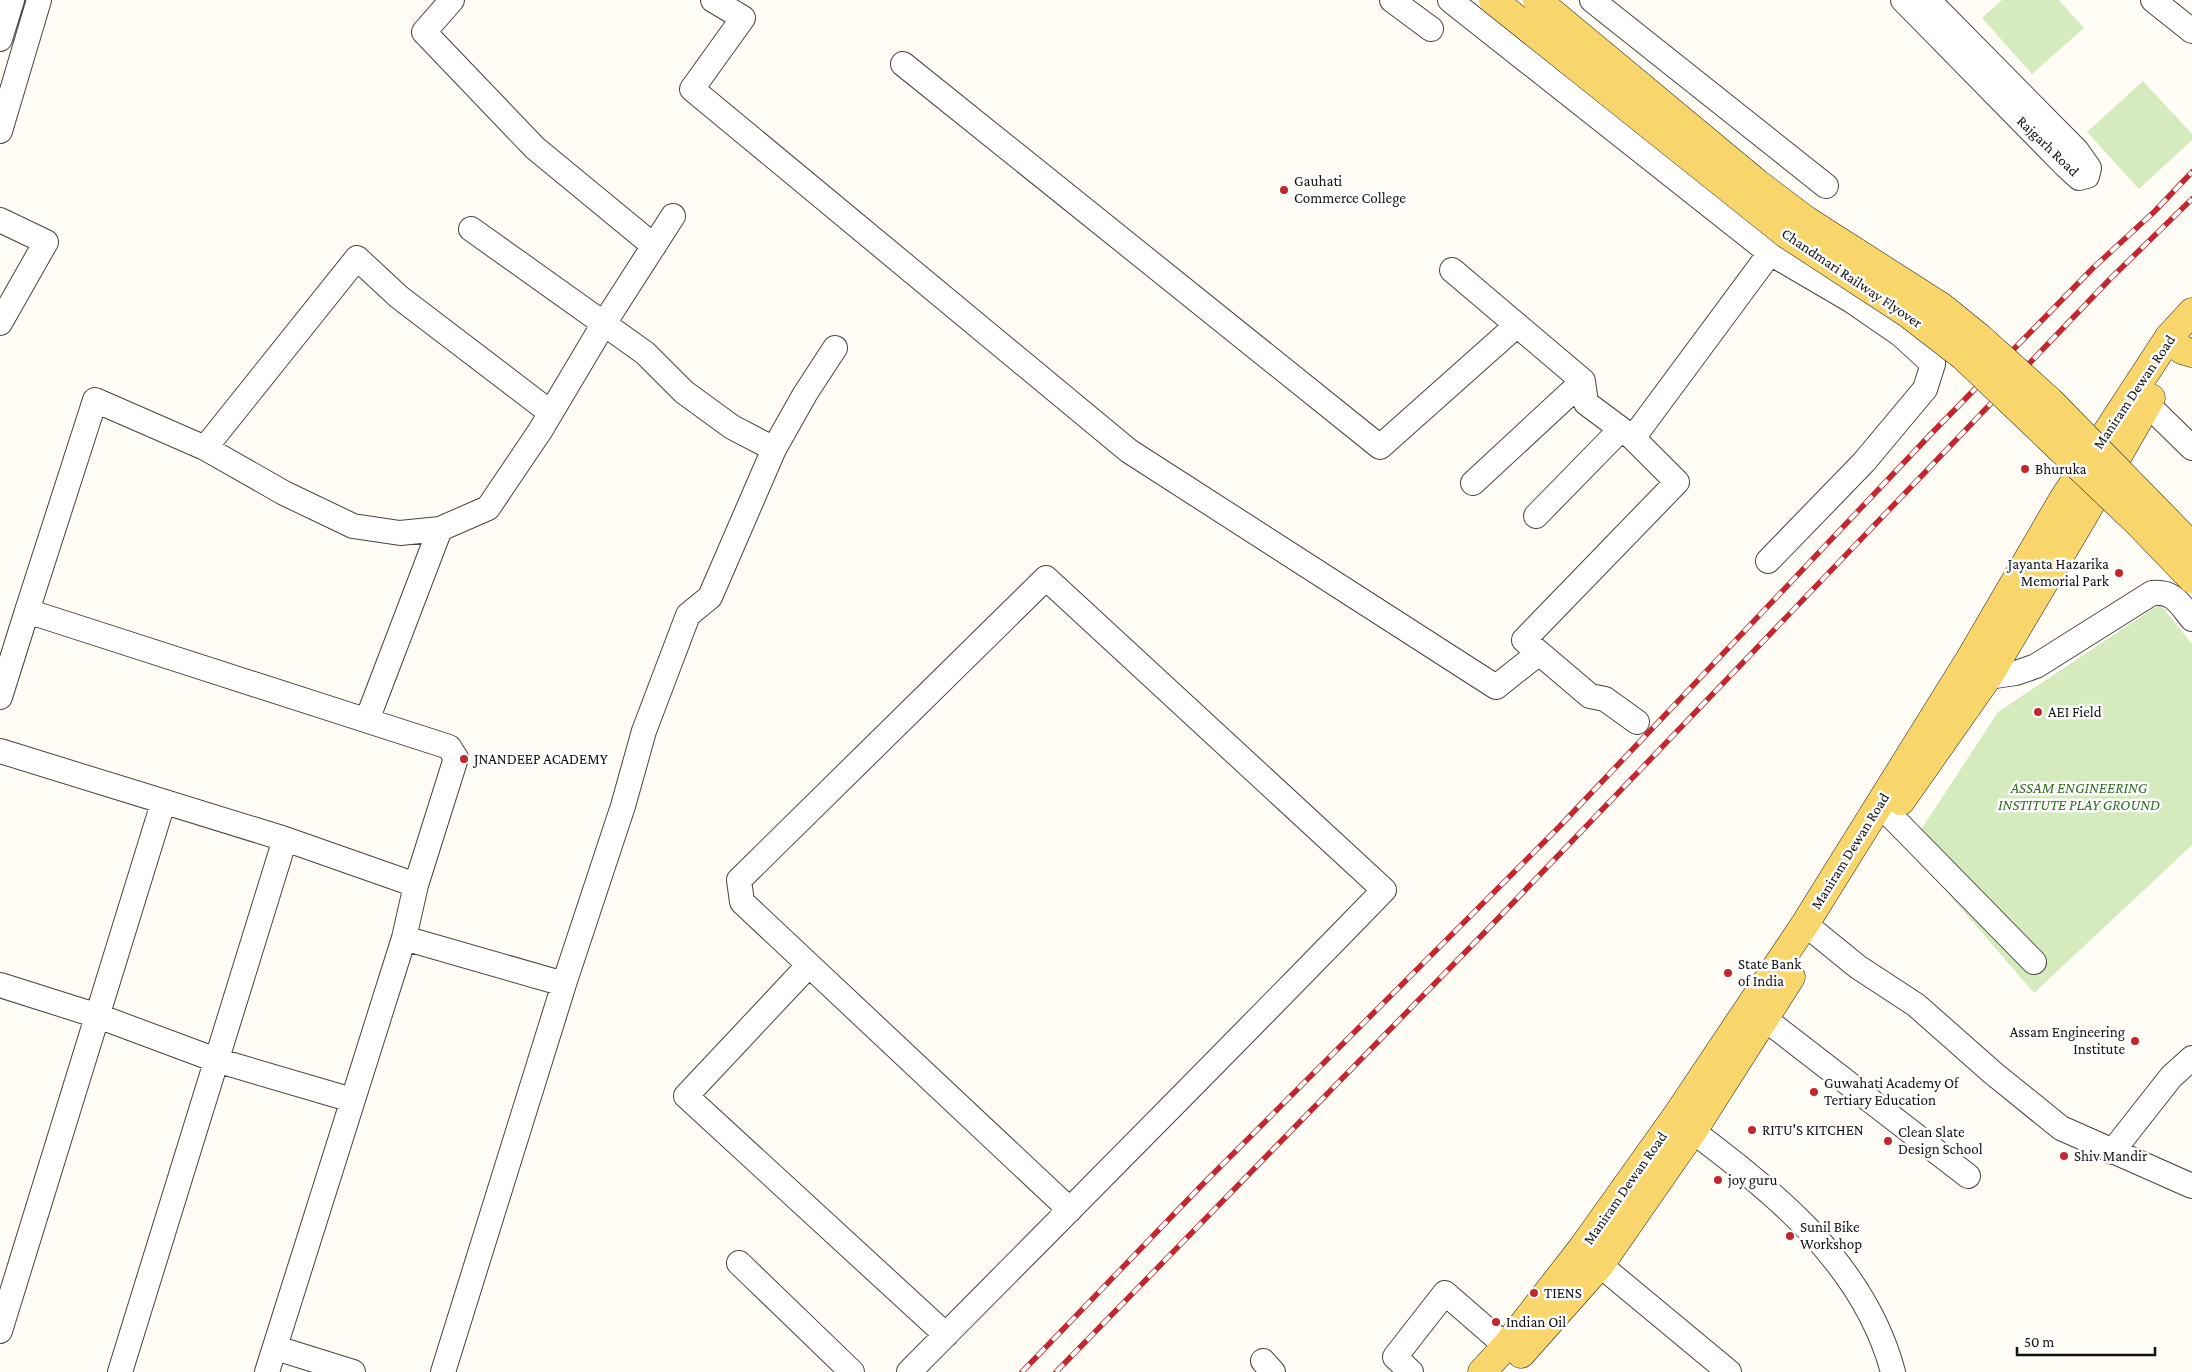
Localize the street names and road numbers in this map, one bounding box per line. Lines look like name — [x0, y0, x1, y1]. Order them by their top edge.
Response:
street label: Rajgarh Road — [2013, 113, 2082, 180]
street label: Chandmari Railway Flyover — [1778, 225, 1926, 332]
street label: Maniram Dewan Road — [2090, 332, 2178, 452]
street label: Maniram Dewan Road — [1808, 790, 1892, 912]
street label: Maniram Dewan Road — [1580, 1128, 1670, 1247]

